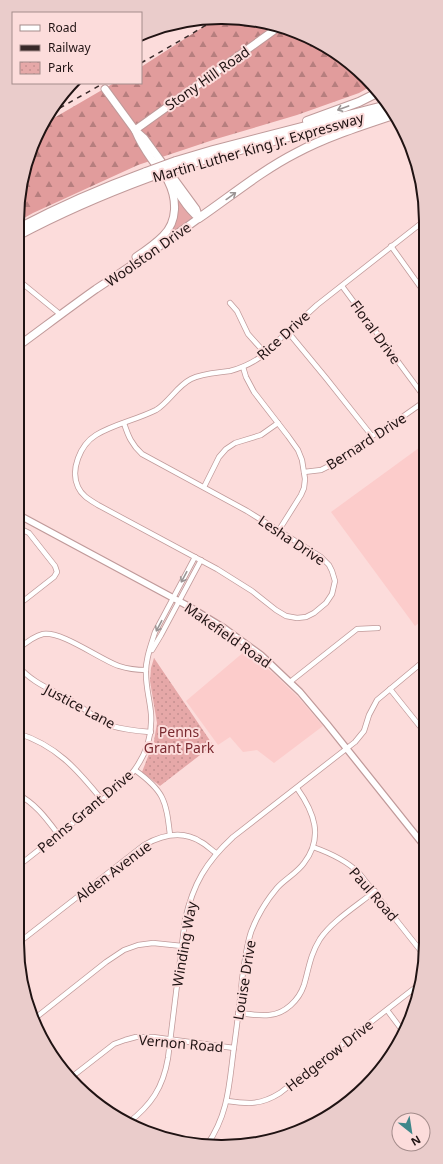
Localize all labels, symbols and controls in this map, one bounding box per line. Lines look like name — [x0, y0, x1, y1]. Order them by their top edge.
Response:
legend — [12, 12, 142, 84]
text: Road — [48, 19, 77, 36]
text: Railway — [48, 39, 92, 56]
street label: Stony Hill Road — [161, 42, 253, 114]
text: Park — [48, 59, 74, 76]
one-way arrow — [337, 104, 349, 112]
street label: Martin Luther King Jr. Expressway — [150, 107, 367, 186]
one-way arrow — [225, 192, 236, 200]
street label: Woolston Drive — [101, 217, 195, 291]
street label: Floral Drive — [346, 296, 406, 368]
street label: Rice Drive — [252, 306, 314, 364]
street label: Bernard Drive — [322, 408, 410, 474]
street label: Lesha Drive — [255, 511, 329, 569]
one-way arrow — [180, 571, 187, 583]
street label: Makefield Road — [181, 598, 275, 672]
one-way arrow — [154, 619, 162, 631]
street label: Justice Lane — [39, 678, 119, 733]
park label: Penns Grant Park — [144, 722, 215, 757]
street label: Penns Grant Drive — [33, 765, 137, 857]
street label: Alden Avenue — [71, 836, 155, 906]
street label: Paul Road — [345, 863, 403, 925]
street label: Winding Way — [167, 899, 201, 988]
street label: Louise Drive — [228, 938, 260, 1021]
street label: Hedgerow Drive — [281, 1015, 377, 1095]
street label: Vernon Road — [138, 1030, 224, 1056]
north arrow — [391, 1112, 431, 1152]
text: N — [409, 1132, 424, 1150]

